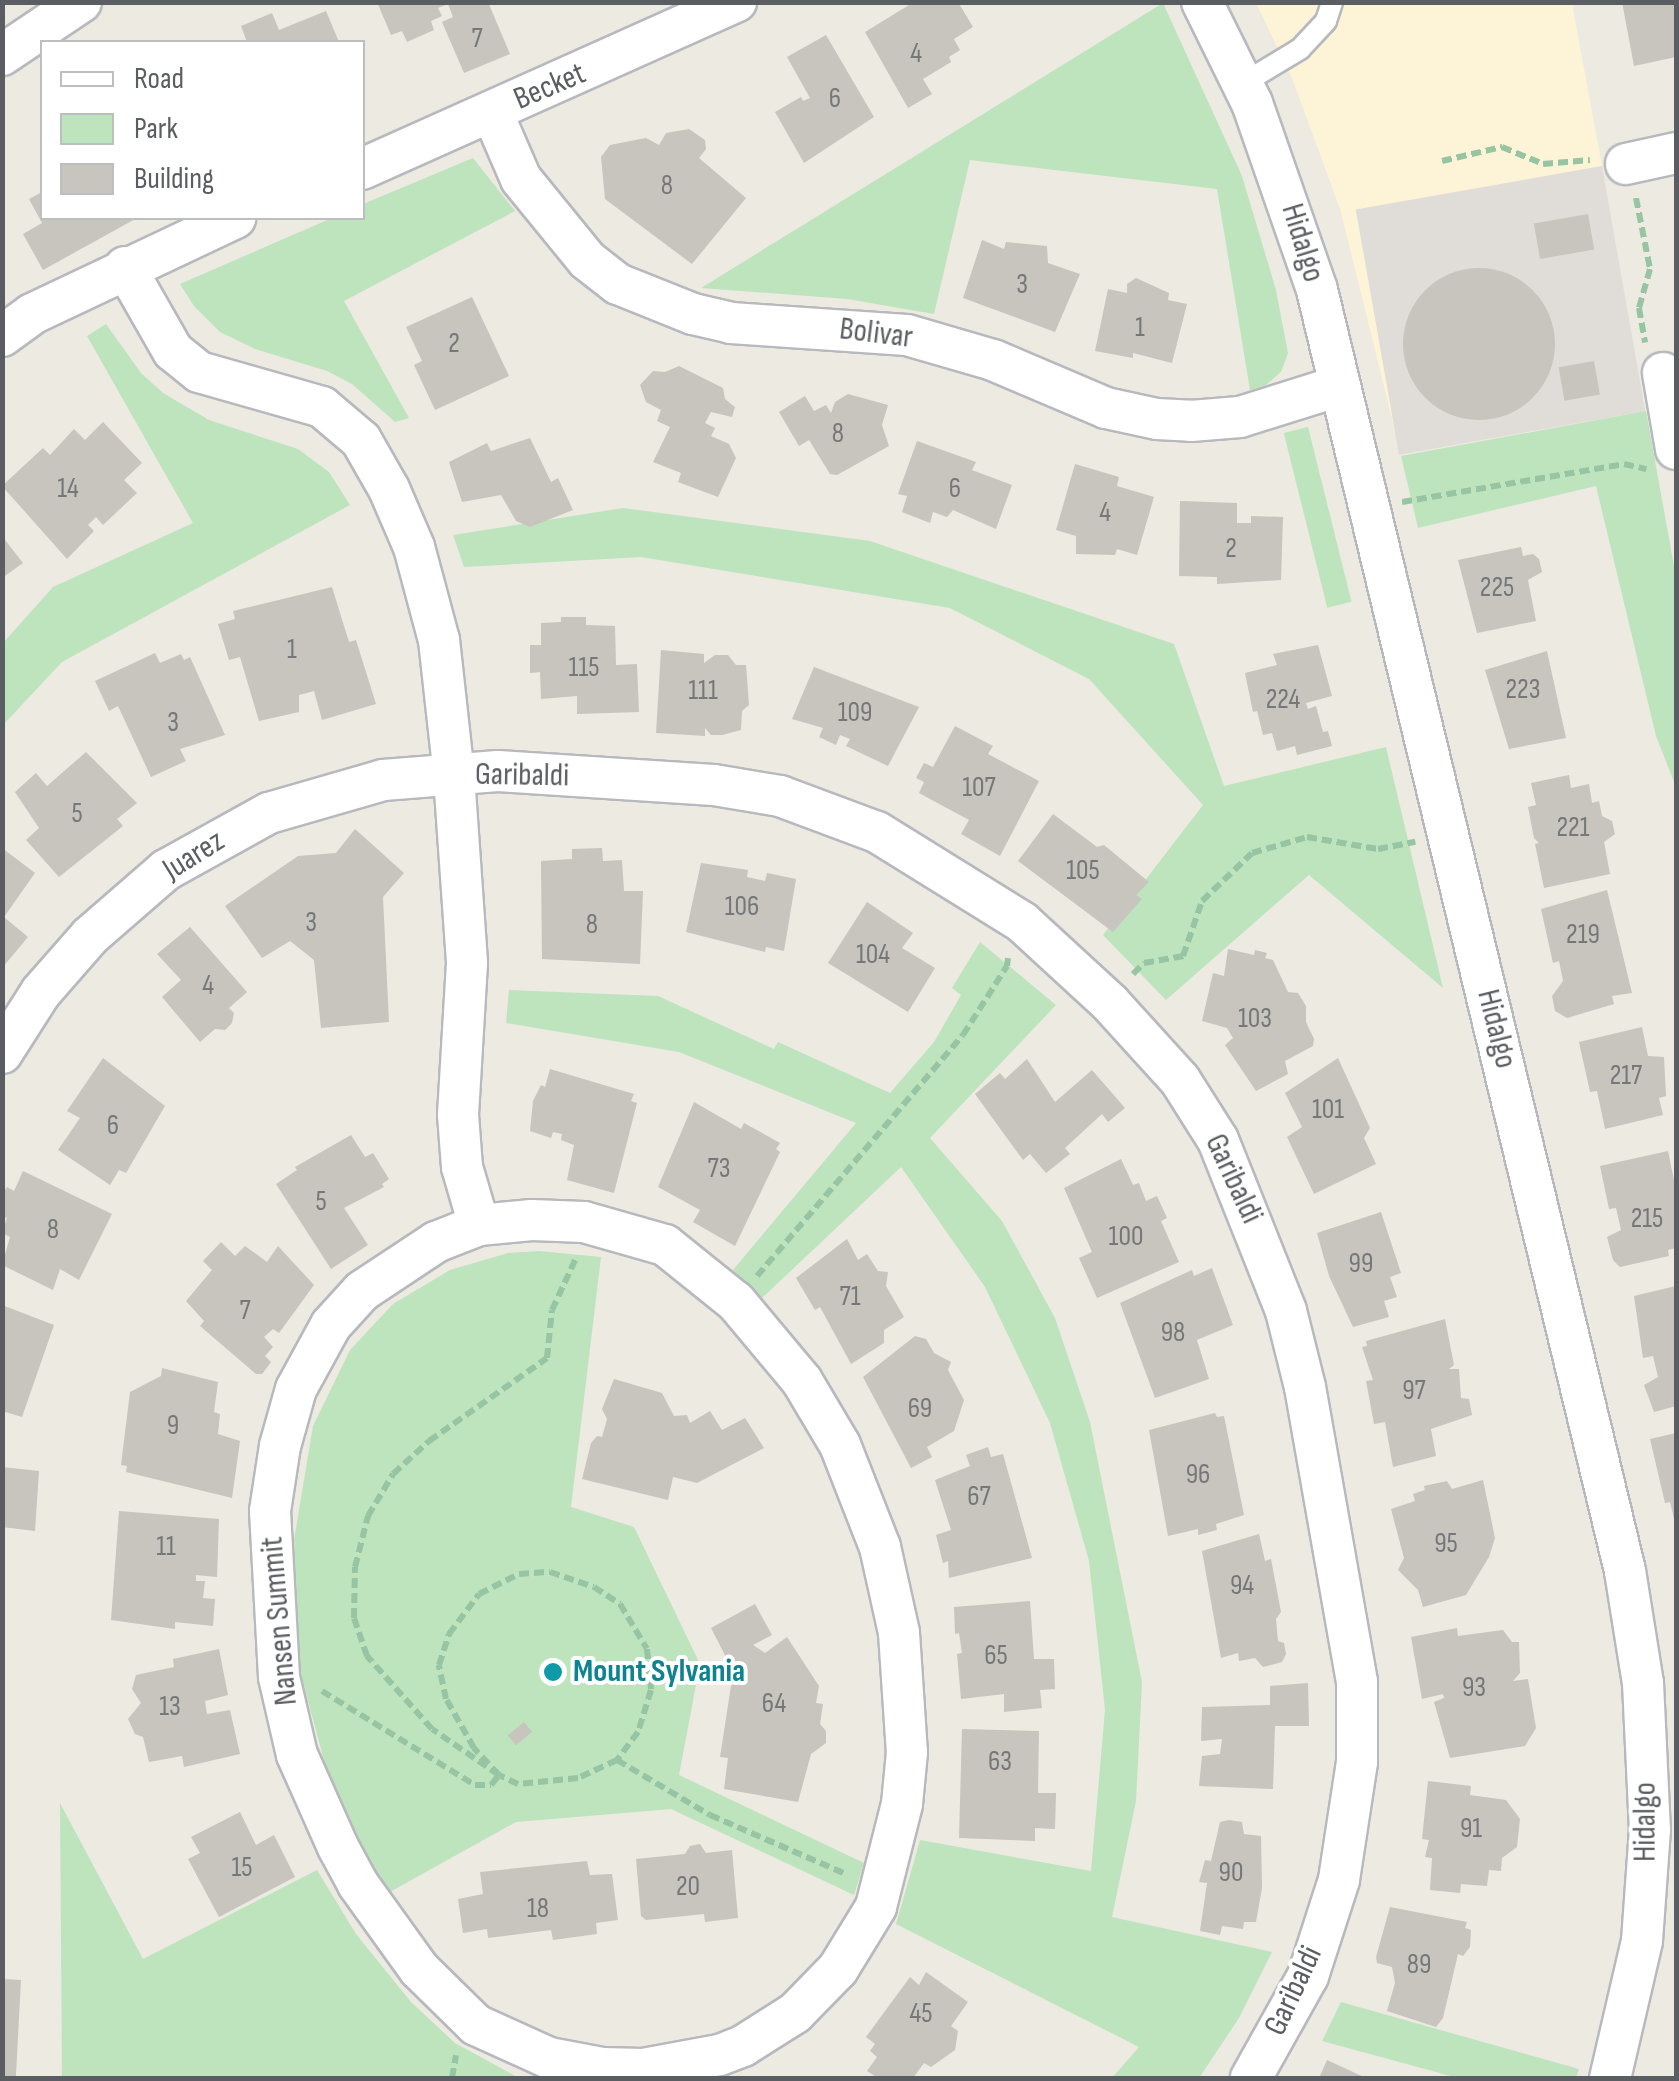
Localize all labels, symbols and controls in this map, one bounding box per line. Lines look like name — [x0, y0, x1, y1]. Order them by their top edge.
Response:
house number: 7 — [471, 22, 483, 56]
house number: 4 — [910, 37, 922, 71]
legend — [40, 40, 365, 220]
street label: Becket — [508, 55, 592, 119]
text: Road — [134, 61, 184, 97]
house number: 6 — [829, 82, 841, 116]
text: Park — [134, 111, 178, 147]
text: Building — [134, 161, 214, 197]
house number: 8 — [661, 169, 673, 203]
street label: Hidalgo — [1272, 199, 1332, 287]
house number: 3 — [1016, 268, 1028, 302]
street label: Bolivar — [837, 310, 915, 358]
house number: 1 — [1135, 311, 1145, 345]
house number: 2 — [448, 327, 460, 361]
house number: 8 — [832, 417, 844, 451]
house number: 14 — [57, 472, 79, 506]
house number: 6 — [949, 472, 961, 506]
house number: 4 — [1099, 496, 1111, 530]
house number: 2 — [1225, 532, 1237, 566]
house number: 225 — [1480, 571, 1514, 605]
house number: 1 — [287, 633, 297, 667]
house number: 115 — [569, 651, 599, 685]
house number: 223 — [1506, 673, 1540, 707]
house number: 111 — [688, 674, 718, 708]
house number: 224 — [1266, 683, 1300, 717]
house number: 109 — [838, 696, 872, 730]
house number: 3 — [167, 706, 179, 740]
street label: Garibaldi — [475, 756, 569, 796]
house number: 107 — [962, 771, 996, 805]
house number: 5 — [71, 797, 83, 831]
house number: 221 — [1557, 811, 1589, 845]
street label: Juarez — [156, 822, 232, 890]
house number: 105 — [1066, 854, 1100, 888]
house number: 106 — [725, 890, 759, 924]
house number: 3 — [305, 906, 317, 940]
house number: 8 — [586, 908, 598, 942]
house number: 219 — [1566, 918, 1600, 952]
house number: 104 — [856, 938, 890, 972]
house number: 4 — [202, 969, 214, 1003]
street label: Hidalgo — [1468, 986, 1524, 1072]
house number: 103 — [1238, 1002, 1272, 1036]
house number: 217 — [1610, 1059, 1642, 1093]
house number: 101 — [1312, 1093, 1344, 1127]
house number: 6 — [107, 1109, 119, 1143]
street label: Garibaldi — [1196, 1128, 1270, 1230]
house number: 73 — [708, 1152, 730, 1186]
house number: 5 — [315, 1185, 327, 1219]
house number: 215 — [1631, 1202, 1663, 1236]
house number: 8 — [47, 1213, 59, 1247]
house number: 100 — [1109, 1220, 1143, 1254]
house number: 99 — [1349, 1247, 1373, 1281]
house number: 71 — [839, 1280, 861, 1314]
house number: 7 — [239, 1294, 251, 1328]
house number: 98 — [1161, 1316, 1185, 1350]
house number: 97 — [1402, 1374, 1426, 1408]
house number: 69 — [908, 1392, 932, 1426]
house number: 9 — [167, 1409, 179, 1443]
house number: 96 — [1186, 1458, 1210, 1492]
house number: 67 — [967, 1480, 991, 1514]
house number: 95 — [1434, 1527, 1458, 1561]
house number: 11 — [156, 1530, 176, 1564]
street label: Nansen Summit — [253, 1535, 307, 1707]
house number: 94 — [1230, 1569, 1254, 1603]
house number: 65 — [984, 1639, 1008, 1673]
place label: Mount Sylvania — [573, 1653, 745, 1691]
marker: Mount Sylvania — [542, 1661, 564, 1683]
house number: 93 — [1462, 1671, 1486, 1705]
house number: 64 — [762, 1687, 786, 1721]
house number: 13 — [159, 1690, 181, 1724]
house number: 63 — [988, 1745, 1012, 1779]
street label: Hidalgo — [1627, 1782, 1665, 1862]
house number: 91 — [1460, 1812, 1482, 1846]
house number: 15 — [231, 1851, 253, 1885]
house number: 90 — [1219, 1856, 1243, 1890]
house number: 20 — [676, 1870, 700, 1904]
house number: 18 — [527, 1892, 549, 1926]
street label: Garibaldi — [1257, 1940, 1331, 2042]
house number: 89 — [1407, 1948, 1431, 1982]
house number: 45 — [909, 1997, 933, 2031]

